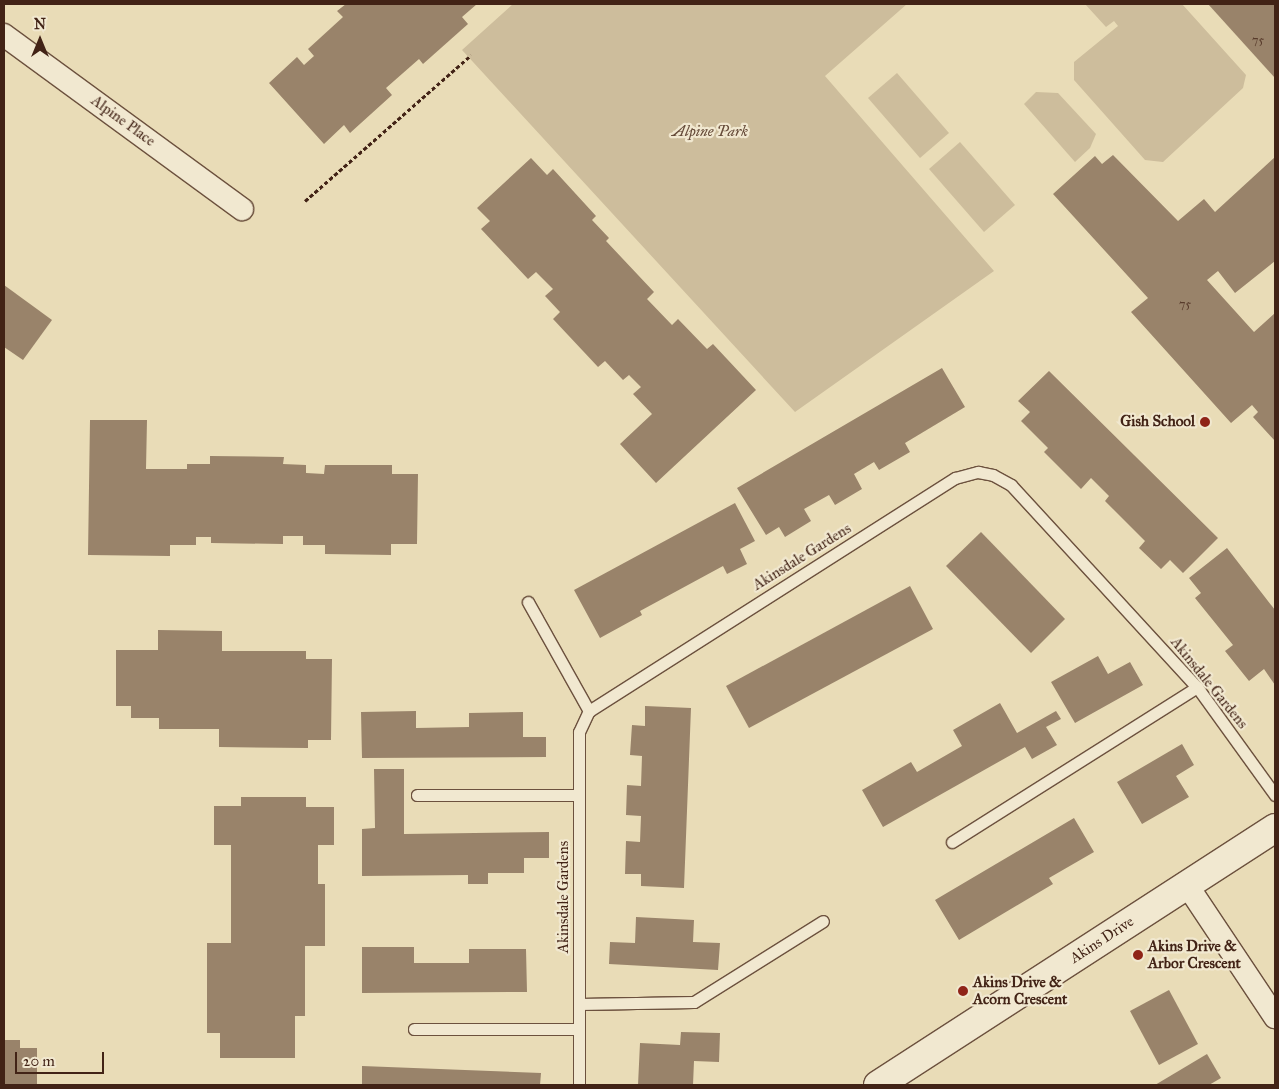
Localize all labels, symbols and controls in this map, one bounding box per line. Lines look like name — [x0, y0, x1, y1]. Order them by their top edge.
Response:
north arrow — [15, 15, 65, 65]
text: N — [34, 16, 46, 33]
house number: 75 — [1252, 34, 1264, 48]
street label: Alpine Place — [87, 92, 159, 150]
park label: Alpine Park — [672, 123, 748, 141]
house number: 75 — [1179, 298, 1191, 312]
place label: Gish School — [1120, 413, 1195, 431]
marker: Gish School — [1199, 416, 1211, 428]
street label: Akinsdale Gardens — [750, 520, 854, 594]
street label: Akinsdale Gardens — [1167, 634, 1251, 732]
street label: Akinsdale Gardens — [555, 841, 573, 953]
street label: Akins Drive — [1067, 913, 1137, 967]
place label: Akins Drive & Arbor Crescent — [1148, 937, 1241, 972]
marker: Akins Drive & Arbor Crescent — [1132, 949, 1144, 961]
place label: Akins Drive & Acorn Crescent — [973, 973, 1067, 1008]
marker: Akins Drive & Acorn Crescent — [957, 985, 969, 997]
scale bar — [18, 1042, 106, 1074]
text: 20 m — [23, 1052, 55, 1070]

